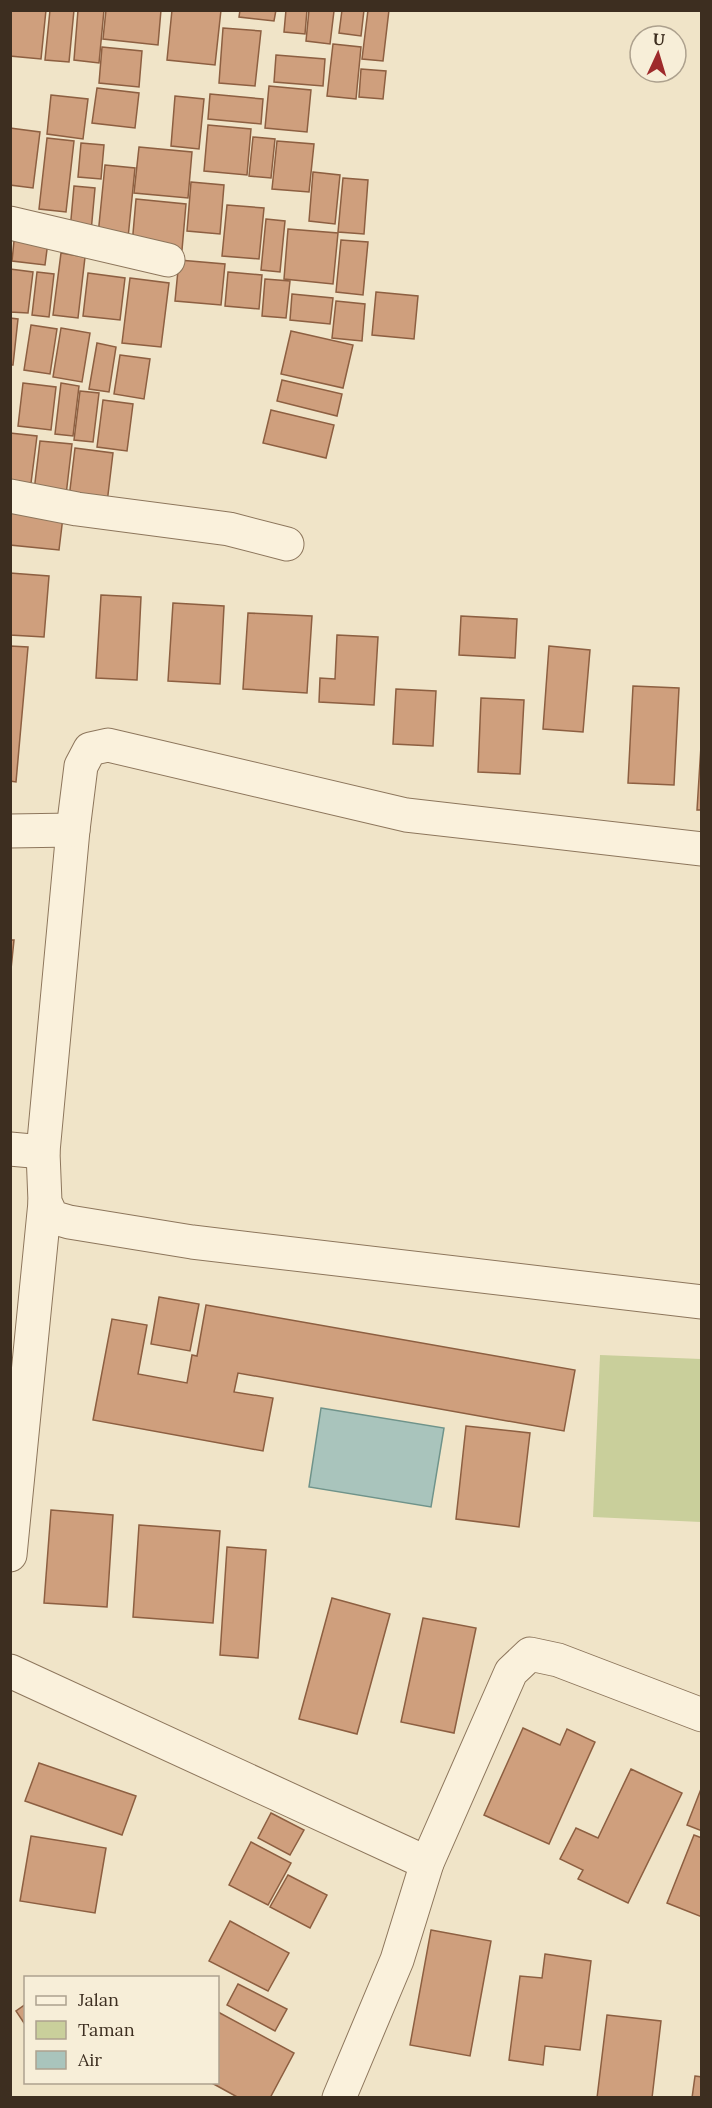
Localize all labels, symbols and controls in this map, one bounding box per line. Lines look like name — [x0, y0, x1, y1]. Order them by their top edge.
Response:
north arrow — [628, 24, 688, 84]
text: U — [652, 29, 666, 49]
legend — [24, 1976, 219, 2084]
text: Jalan — [77, 1988, 119, 2011]
text: Taman — [78, 2018, 135, 2041]
text: Air — [77, 2048, 102, 2071]

